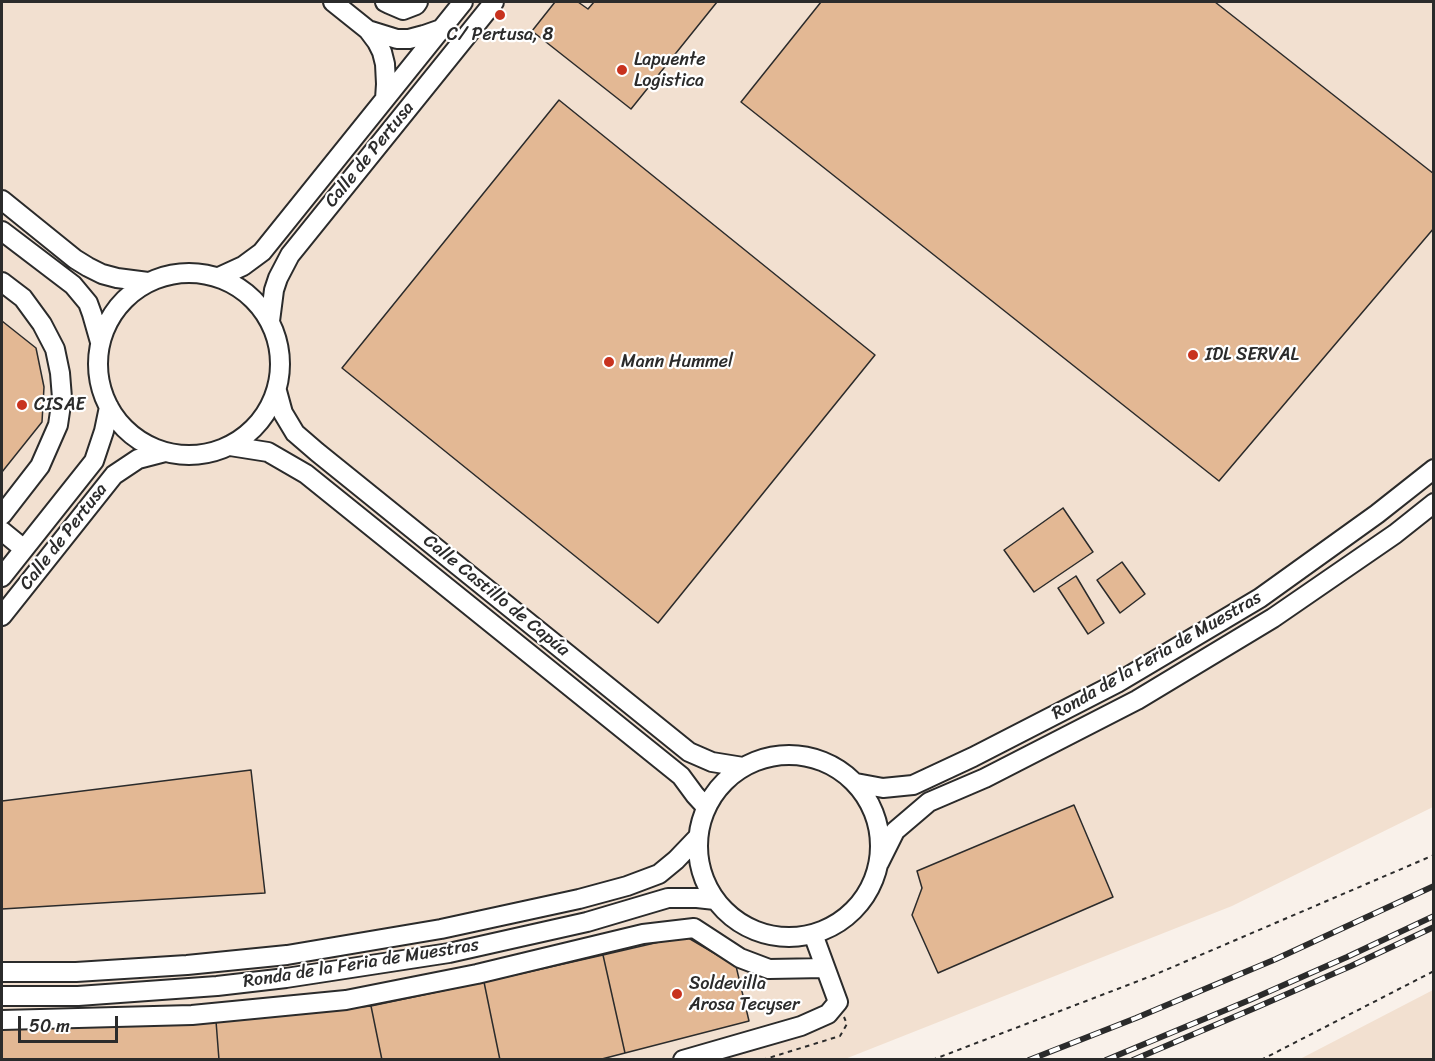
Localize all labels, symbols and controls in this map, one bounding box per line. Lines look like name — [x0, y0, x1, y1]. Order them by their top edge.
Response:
marker: C/ Pertusa, 8 — [493, 8, 507, 22]
place label: C/ Pertusa, 8 — [447, 24, 553, 46]
place label: Lapuente Logistica — [634, 49, 705, 92]
marker: Lapuente Logistica — [615, 63, 629, 77]
street label: Calle de Pertusa — [321, 98, 419, 212]
place label: IDL SERVAL — [1205, 344, 1299, 366]
marker: IDL SERVAL — [1186, 348, 1200, 362]
place label: Mann Hummel — [621, 351, 733, 373]
marker: Mann Hummel — [602, 355, 616, 369]
place label: CISAE — [34, 394, 85, 416]
marker: CISAE — [15, 398, 29, 412]
street label: Calle de Pertusa — [16, 479, 112, 595]
street label: Calle Castillo de Capúa — [419, 530, 573, 662]
street label: Ronda de la Feria de Muestras — [1048, 587, 1266, 725]
street label: Ronda de la Feria de Muestras — [242, 935, 480, 993]
place label: Soldevilla Arosa Tecyser — [689, 973, 799, 1016]
marker: Soldevilla Arosa Tecyser — [670, 987, 684, 1001]
scale bar — [21, 1004, 122, 1042]
text: 50 m — [29, 1010, 70, 1042]

